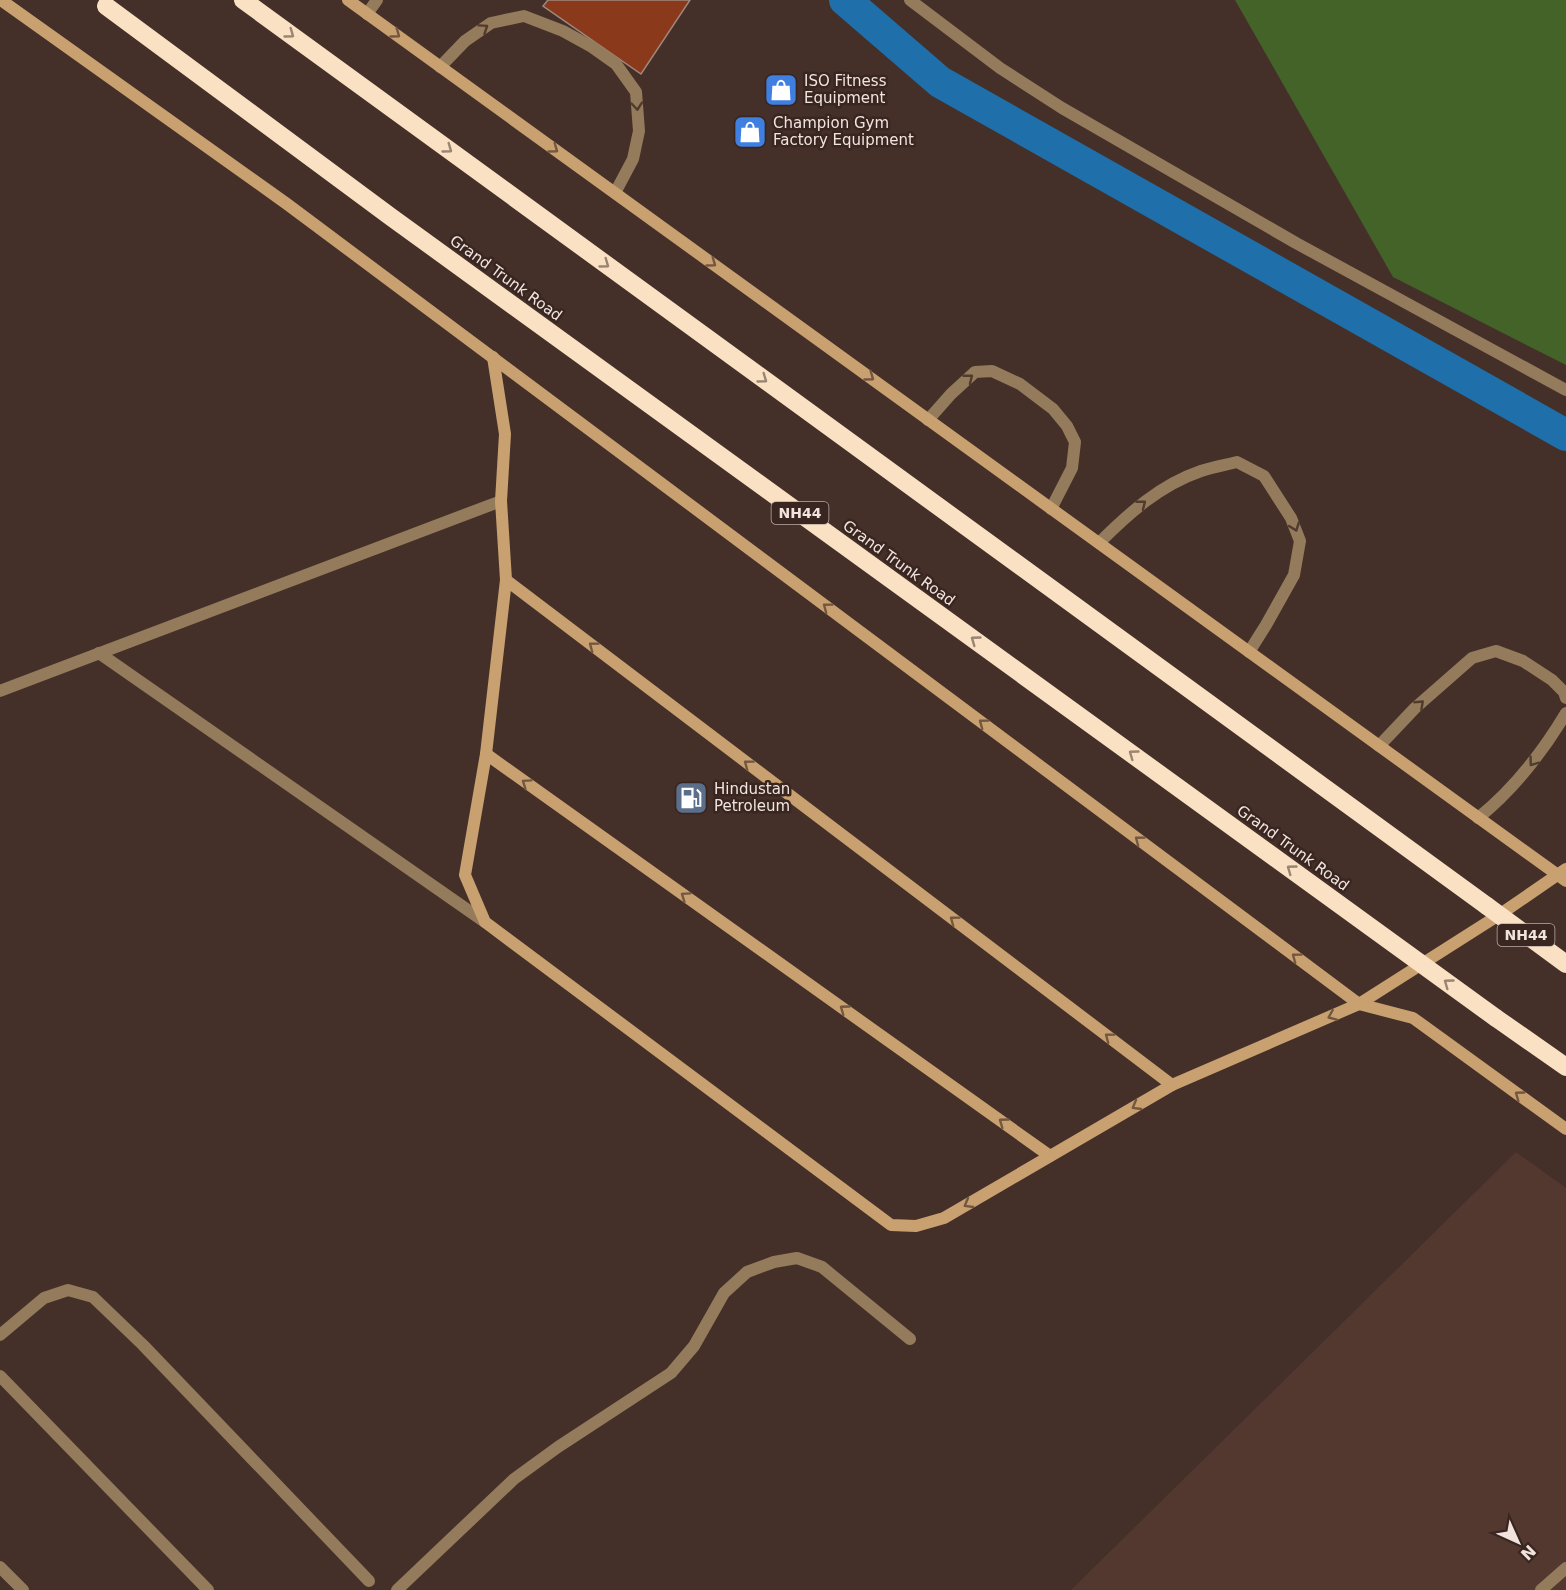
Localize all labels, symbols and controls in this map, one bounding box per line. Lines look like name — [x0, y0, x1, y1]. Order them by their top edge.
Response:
one-way arrow — [477, 24, 488, 35]
one-way arrow — [284, 27, 295, 38]
one-way arrow — [389, 27, 400, 38]
shop icon: ISO Fitness Equipment — [763, 72, 799, 108]
place label: ISO Fitness Equipment — [804, 72, 887, 107]
one-way arrow — [630, 102, 643, 111]
shop icon: Champion Gym Factory Equipment — [732, 114, 768, 150]
place label: Champion Gym Factory Equipment — [773, 114, 914, 149]
one-way arrow — [547, 141, 558, 152]
one-way arrow — [441, 142, 452, 153]
street label: Grand Trunk Road — [446, 231, 566, 325]
one-way arrow — [705, 256, 716, 267]
one-way arrow — [599, 257, 610, 268]
one-way arrow — [863, 370, 874, 381]
one-way arrow — [757, 372, 768, 383]
one-way arrow — [962, 375, 973, 386]
one-way arrow — [1135, 500, 1146, 511]
road number: NH44 — [772, 502, 828, 524]
street label: Grand Trunk Road — [839, 516, 959, 610]
one-way arrow — [1287, 521, 1300, 532]
one-way arrow — [823, 603, 834, 614]
one-way arrow — [970, 636, 981, 647]
one-way arrow — [589, 642, 600, 653]
one-way arrow — [1413, 700, 1424, 711]
one-way arrow — [979, 719, 990, 730]
one-way arrow — [1128, 751, 1139, 762]
one-way arrow — [1529, 755, 1540, 766]
one-way arrow — [744, 760, 755, 771]
one-way arrow — [522, 779, 533, 790]
fuel station icon: Hindustan Petroleum — [673, 780, 709, 816]
place label: Hindustan Petroleum — [714, 780, 790, 815]
street label: Grand Trunk Road — [1233, 801, 1353, 895]
one-way arrow — [1135, 836, 1146, 847]
one-way arrow — [1286, 865, 1297, 876]
one-way arrow — [681, 892, 692, 903]
one-way arrow — [949, 916, 960, 927]
road number: NH44 — [1498, 924, 1555, 946]
one-way arrow — [1291, 953, 1302, 964]
one-way arrow — [1444, 979, 1455, 990]
one-way arrow — [839, 1005, 850, 1016]
one-way arrow — [1327, 1009, 1338, 1021]
one-way arrow — [1105, 1034, 1116, 1045]
one-way arrow — [1514, 1091, 1525, 1102]
one-way arrow — [1132, 1099, 1142, 1111]
one-way arrow — [998, 1118, 1009, 1129]
one-way arrow — [963, 1197, 974, 1209]
north arrow — [1488, 1512, 1548, 1572]
text: N — [1517, 1541, 1540, 1564]

